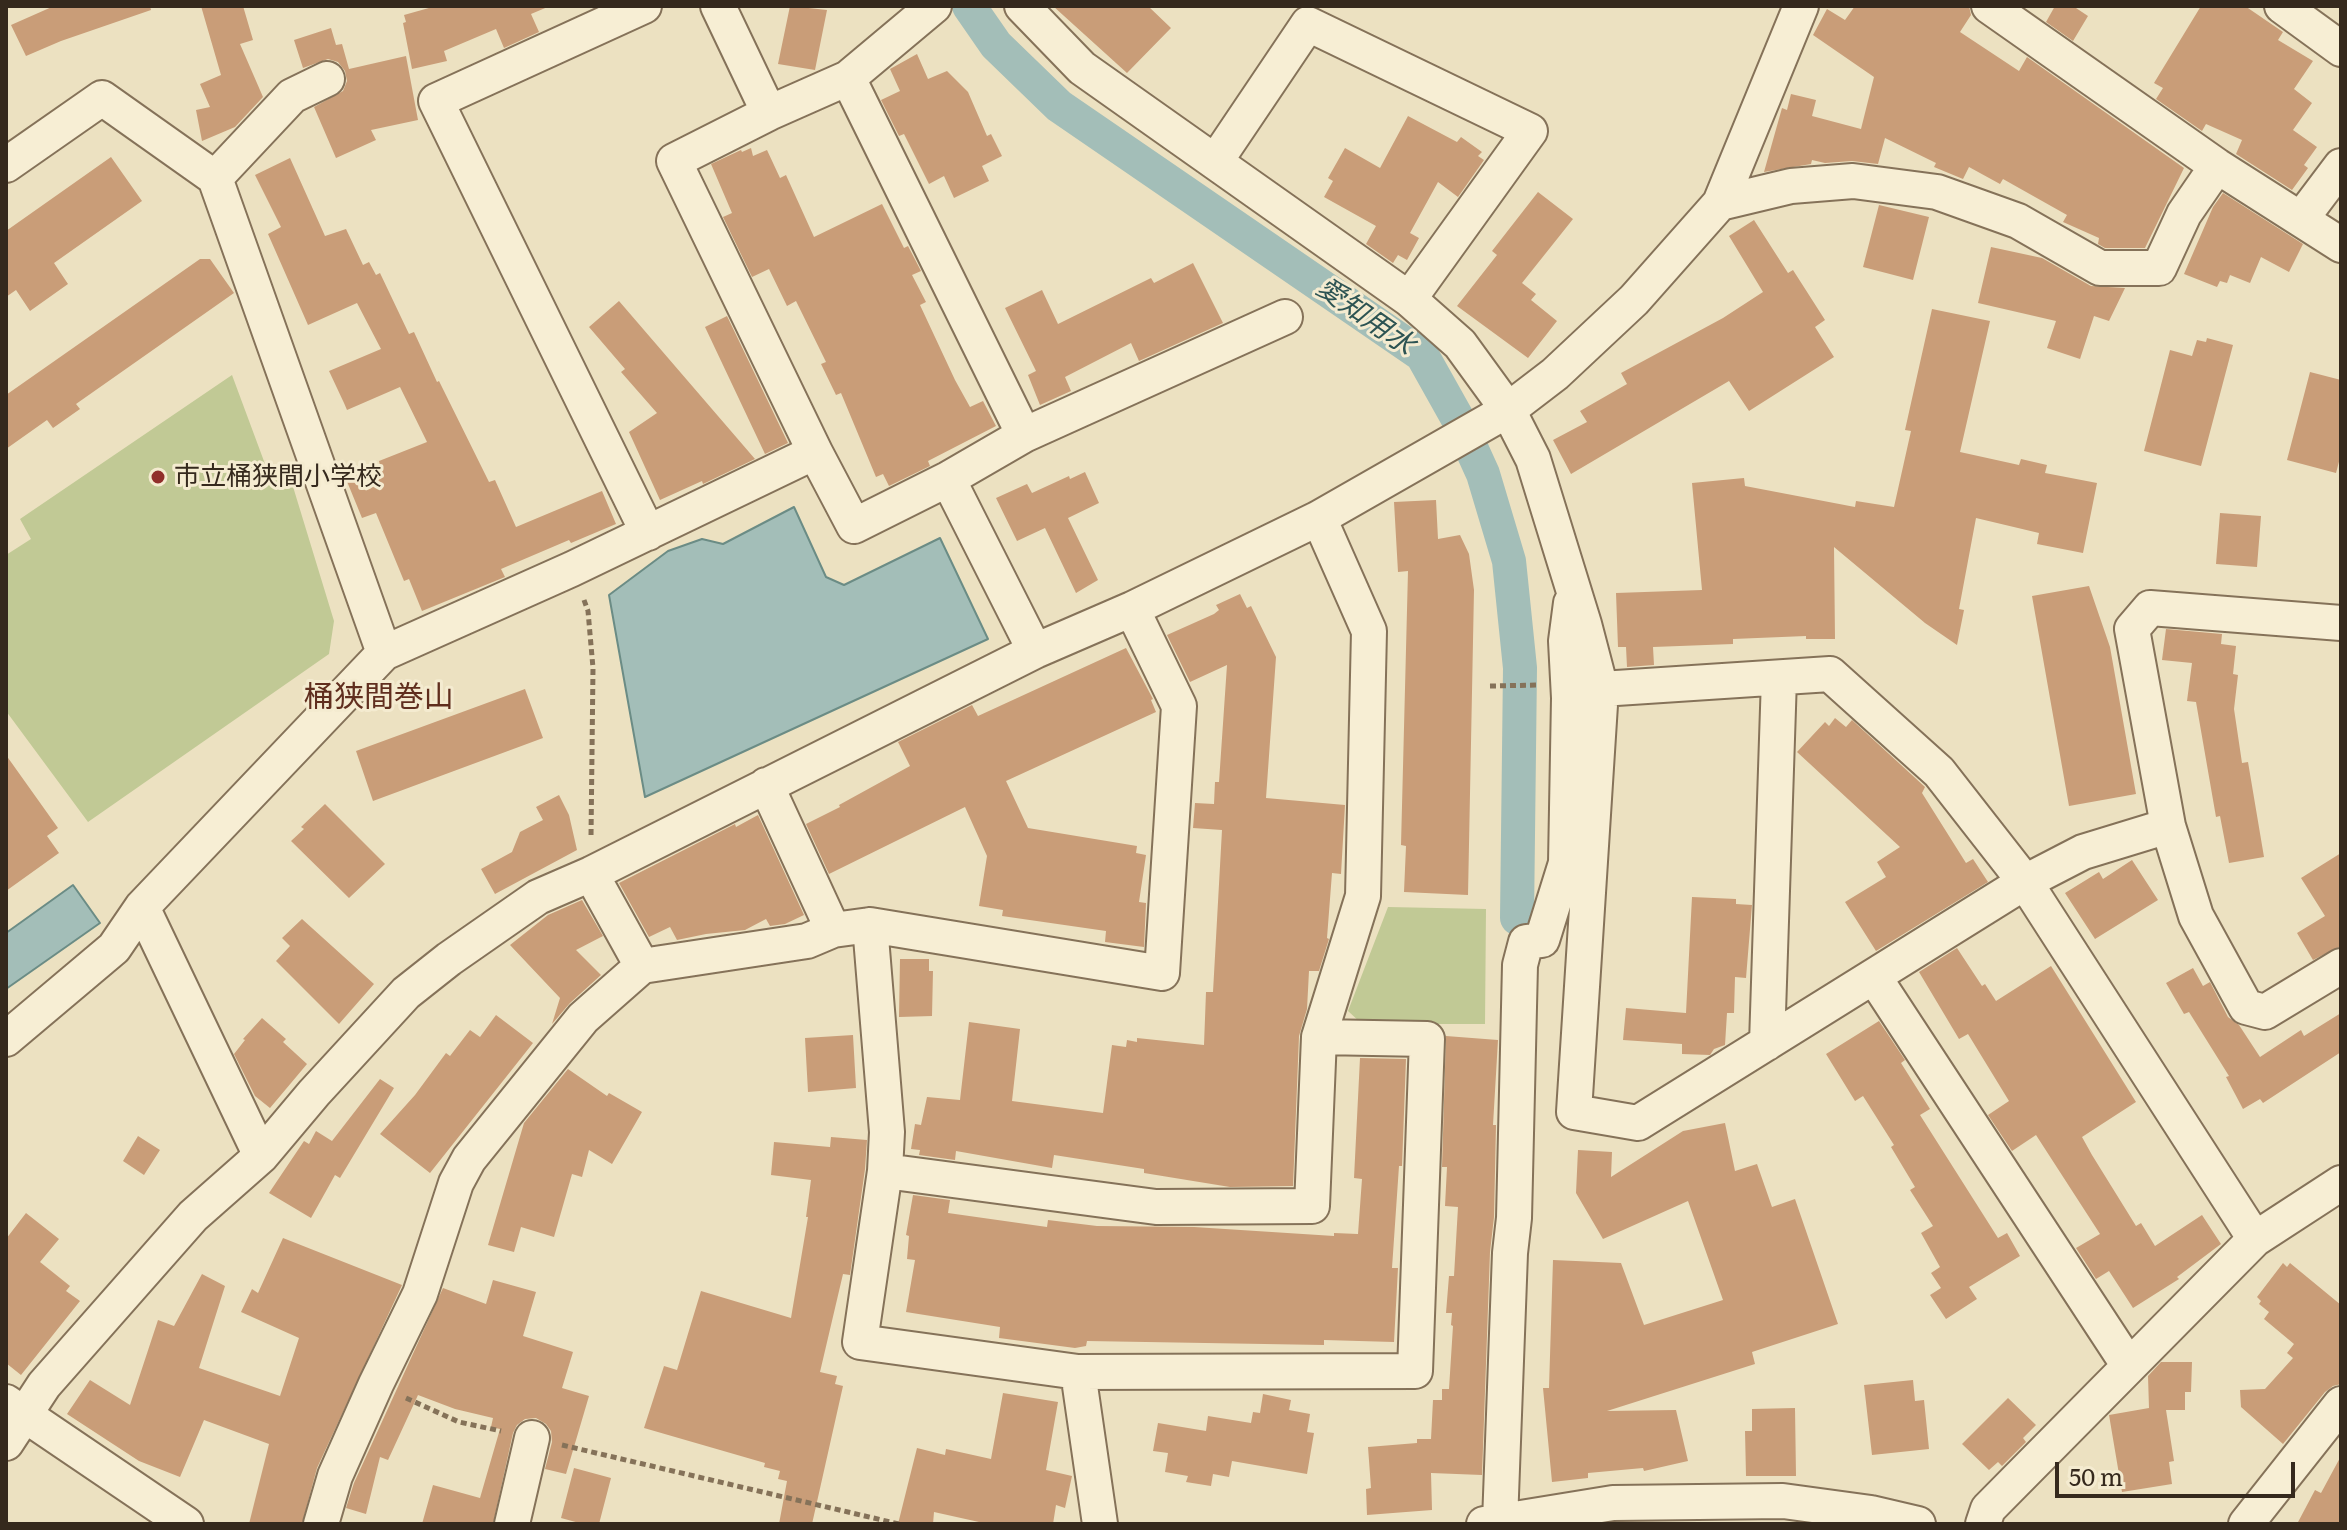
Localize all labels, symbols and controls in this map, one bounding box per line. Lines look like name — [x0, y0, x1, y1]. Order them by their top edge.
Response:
water label: 愛知用水 — [1309, 271, 1421, 363]
place label: 市立桶狭間小学校 — [174, 461, 382, 493]
marker: 市立桶狭間小学校 — [149, 468, 167, 486]
district label: 桶狭間巻山 — [304, 680, 454, 716]
scale bar — [2059, 1446, 2299, 1496]
text: 50 m — [2069, 1458, 2123, 1493]

